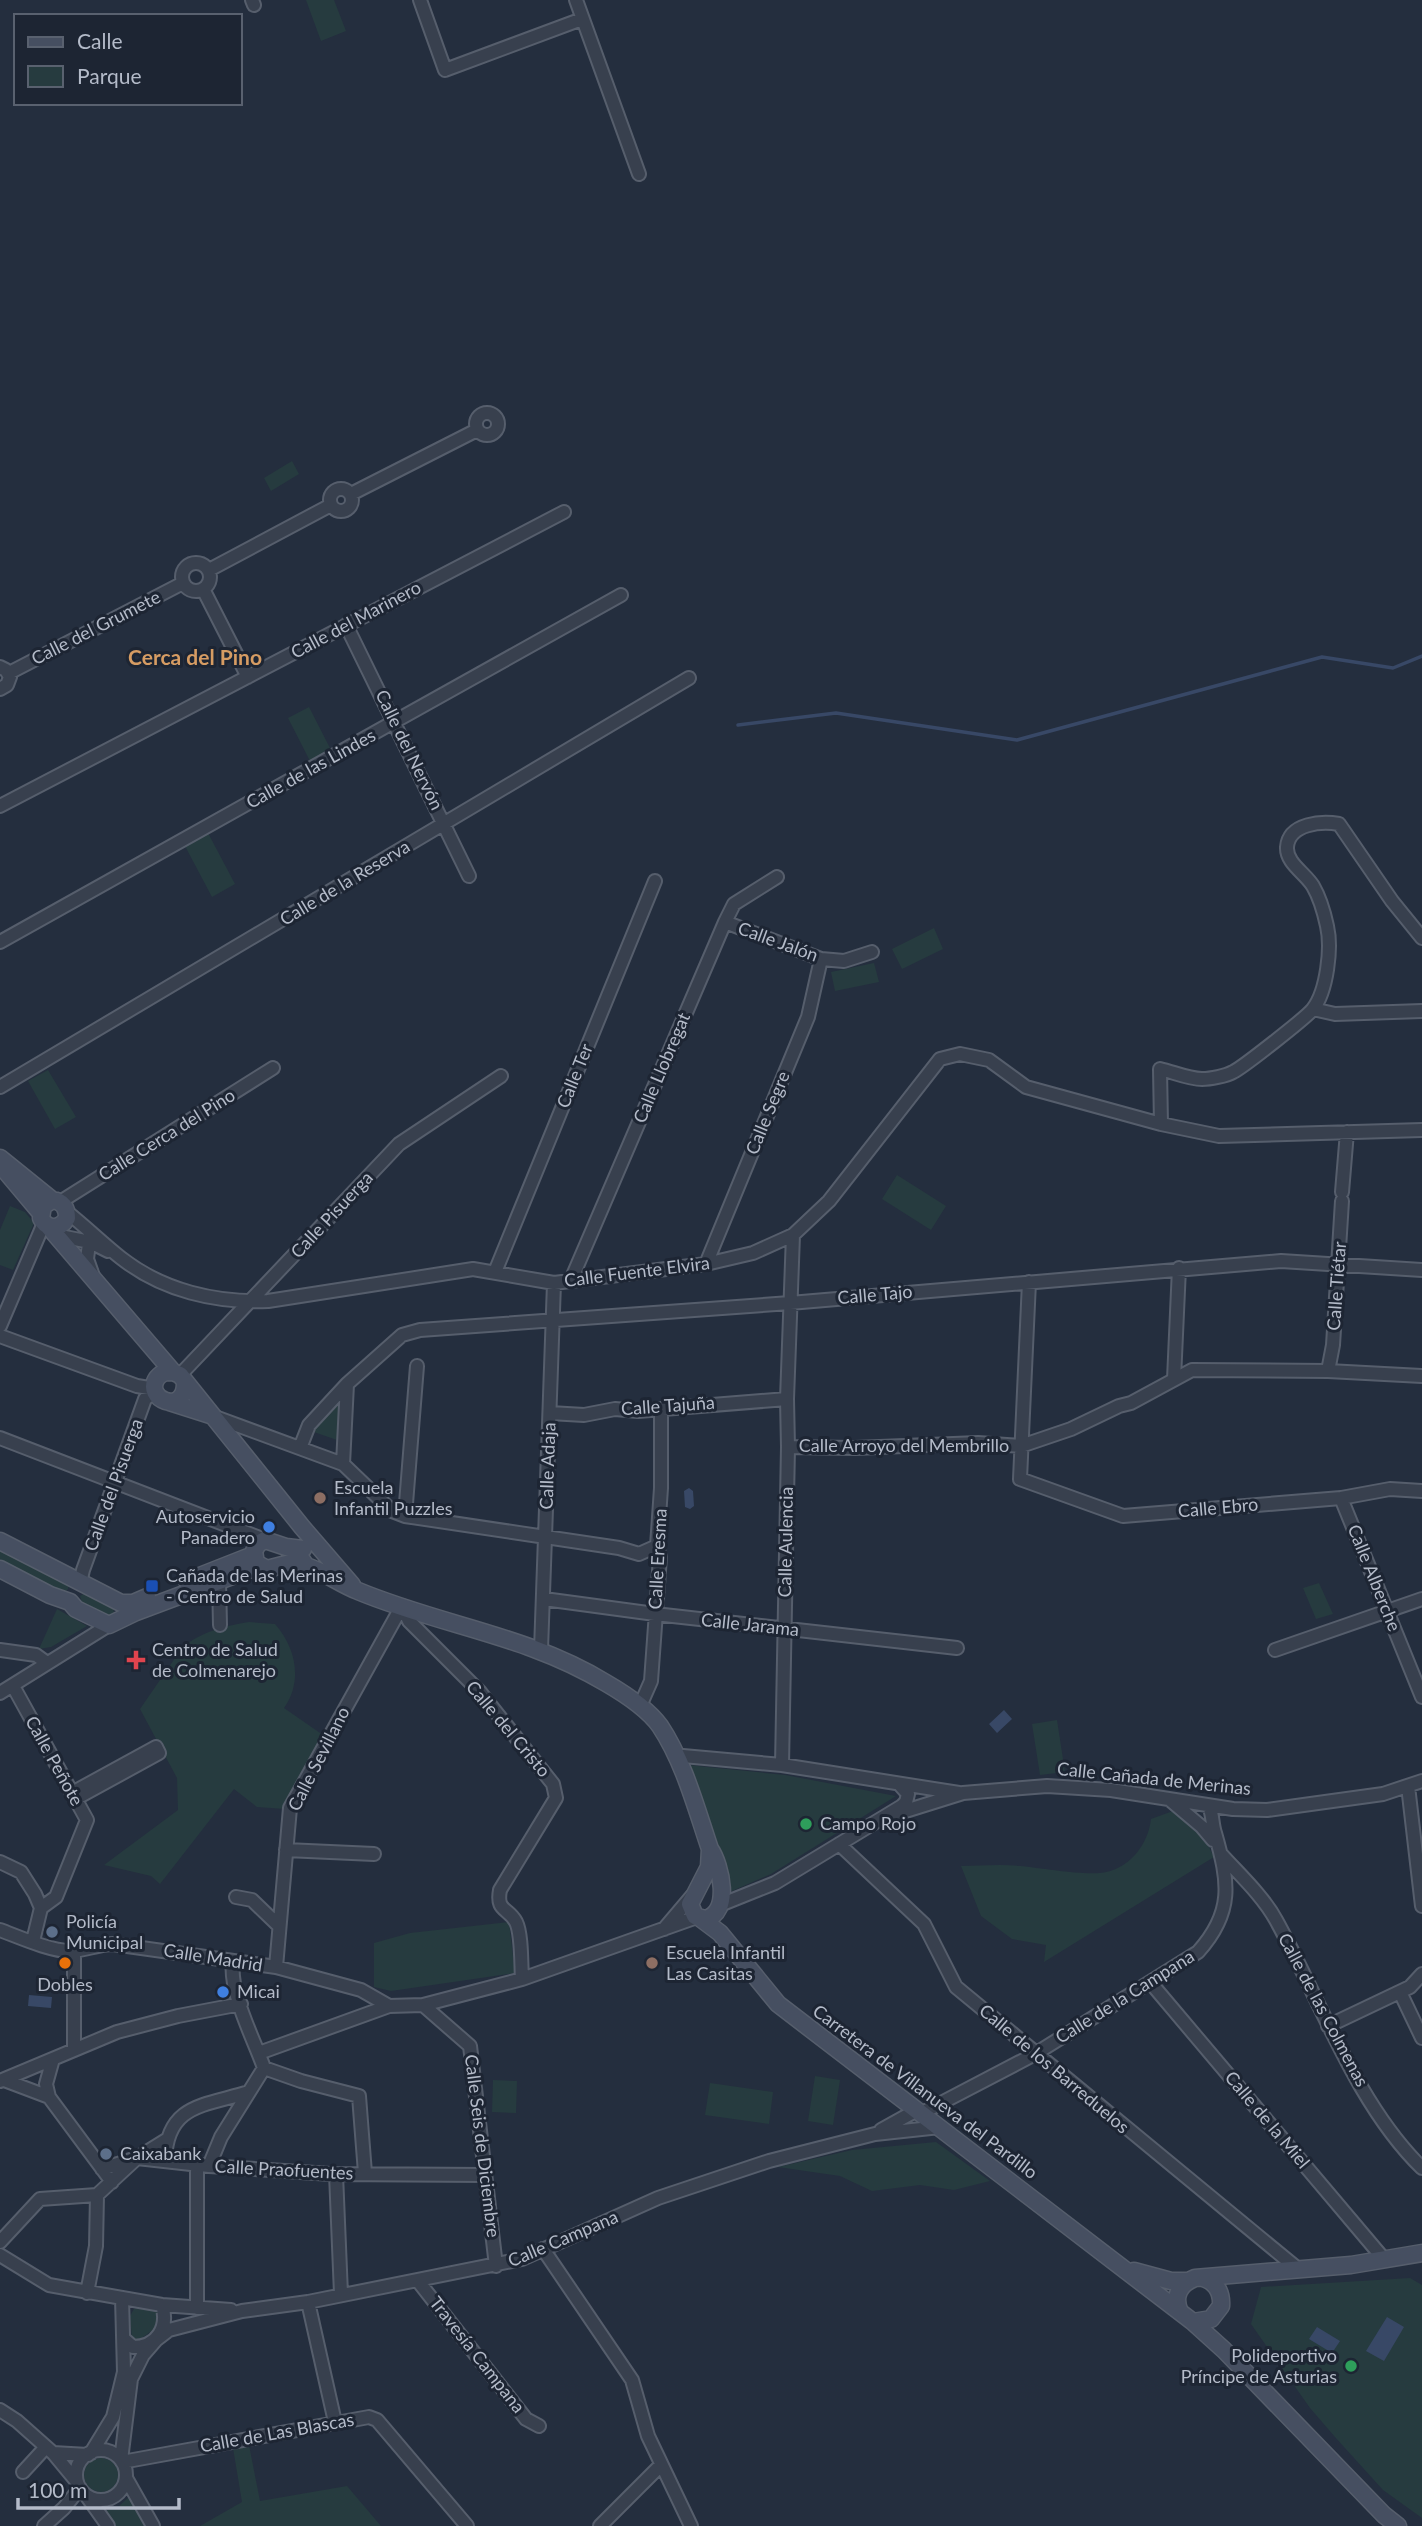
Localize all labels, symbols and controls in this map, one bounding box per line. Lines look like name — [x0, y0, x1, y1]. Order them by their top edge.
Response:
legend — [14, 14, 242, 105]
text: Calle — [77, 28, 122, 53]
text: Parque — [77, 63, 142, 88]
street label: Calle del Marinero — [287, 576, 424, 663]
street label: Calle del Grumete — [27, 585, 164, 669]
district label: Cerca del Pino — [128, 644, 262, 669]
street label: Calle del Nervón — [371, 686, 448, 813]
street label: Calle de las Lindes — [242, 723, 379, 813]
street label: Calle de la Reserva — [276, 835, 413, 930]
street label: Calle Jalón — [735, 916, 821, 966]
street label: Calle Llobregat — [628, 1009, 694, 1126]
street label: Calle Ter — [551, 1040, 597, 1111]
street label: Calle Segre — [740, 1068, 794, 1157]
street label: Calle Cerca del Pino — [94, 1083, 239, 1185]
street label: Calle Pisuerga — [285, 1166, 377, 1262]
street label: Calle Tiétar — [1322, 1240, 1350, 1331]
street label: Calle Fuente Elvira — [563, 1251, 711, 1291]
street label: Calle Tajo — [837, 1280, 913, 1308]
street label: Calle Tajuña — [620, 1391, 716, 1419]
street label: Calle del Pisuerga — [79, 1416, 147, 1554]
street label: Calle Adaja — [534, 1422, 560, 1510]
street label: Calle Arroyo del Membrillo — [799, 1434, 1009, 1456]
place label: Escuela Infantil Puzzles — [334, 1476, 453, 1519]
street label: Calle Aulencia — [773, 1486, 797, 1597]
marker: Escuela Infantil Puzzles — [312, 1490, 328, 1506]
street label: Calle Ebro — [1177, 1493, 1259, 1521]
place label: Autoservicio Panadero — [156, 1505, 255, 1548]
street label: Calle Eresma — [643, 1508, 671, 1610]
marker: Autoservicio Panadero — [261, 1519, 277, 1535]
street label: Calle Alberche — [1344, 1521, 1406, 1634]
place label: Cañada de las Merinas - Centro de Salud — [166, 1564, 343, 1607]
marker: Cañada de las Merinas - Centro de Salud — [144, 1578, 160, 1594]
street label: Calle Jarama — [700, 1608, 800, 1640]
place label: Centro de Salud de Colmenarejo — [152, 1638, 278, 1681]
marker: Centro de Salud de Colmenarejo — [126, 1650, 146, 1670]
street label: Calle del Cristo — [462, 1676, 556, 1781]
street label: Calle Sevillano — [282, 1703, 354, 1814]
street label: Calle Peñote — [21, 1712, 89, 1809]
street label: Calle Cañada de Merinas — [1056, 1757, 1252, 1799]
place label: Campo Rojo — [820, 1812, 916, 1834]
marker: Campo Rojo — [798, 1816, 814, 1832]
place label: Policía Municipal — [66, 1910, 143, 1953]
marker: Policía Municipal — [44, 1924, 60, 1940]
street label: Calle de las Colmenas — [1274, 1929, 1374, 2090]
street label: Calle Madrid — [162, 1938, 264, 1976]
place label: Escuela Infantil Las Casitas — [666, 1941, 785, 1984]
street label: Calle de la Campana — [1051, 1945, 1198, 2048]
marker: Dobles — [57, 1955, 73, 1971]
marker: Escuela Infantil Las Casitas — [644, 1955, 660, 1971]
place label: Dobles — [37, 1973, 93, 1995]
place label: Micai — [237, 1980, 280, 2002]
marker: Micai — [215, 1984, 231, 2000]
street label: Carretera de Villanueva del Pardillo — [809, 1999, 1042, 2183]
street label: Calle de los Barreduelos — [975, 1999, 1134, 2138]
street label: Calle Seis de Diciembre — [461, 2053, 505, 2239]
street label: Calle de la Miel — [1221, 2066, 1315, 2172]
place label: Caixabank — [120, 2142, 202, 2164]
marker: Caixabank — [98, 2146, 114, 2162]
street label: Calle Praofuentes — [214, 2154, 354, 2184]
street label: Calle Campana — [504, 2205, 621, 2271]
street label: Travesía Campana — [425, 2292, 530, 2417]
place label: Polideportivo Príncipe de Asturias — [1181, 2344, 1337, 2387]
marker: Polideportivo Príncipe de Asturias — [1343, 2358, 1359, 2374]
street label: Calle de Las Blascas — [198, 2408, 356, 2456]
scale bar — [18, 2466, 178, 2510]
text: 100 m — [28, 2477, 87, 2502]

